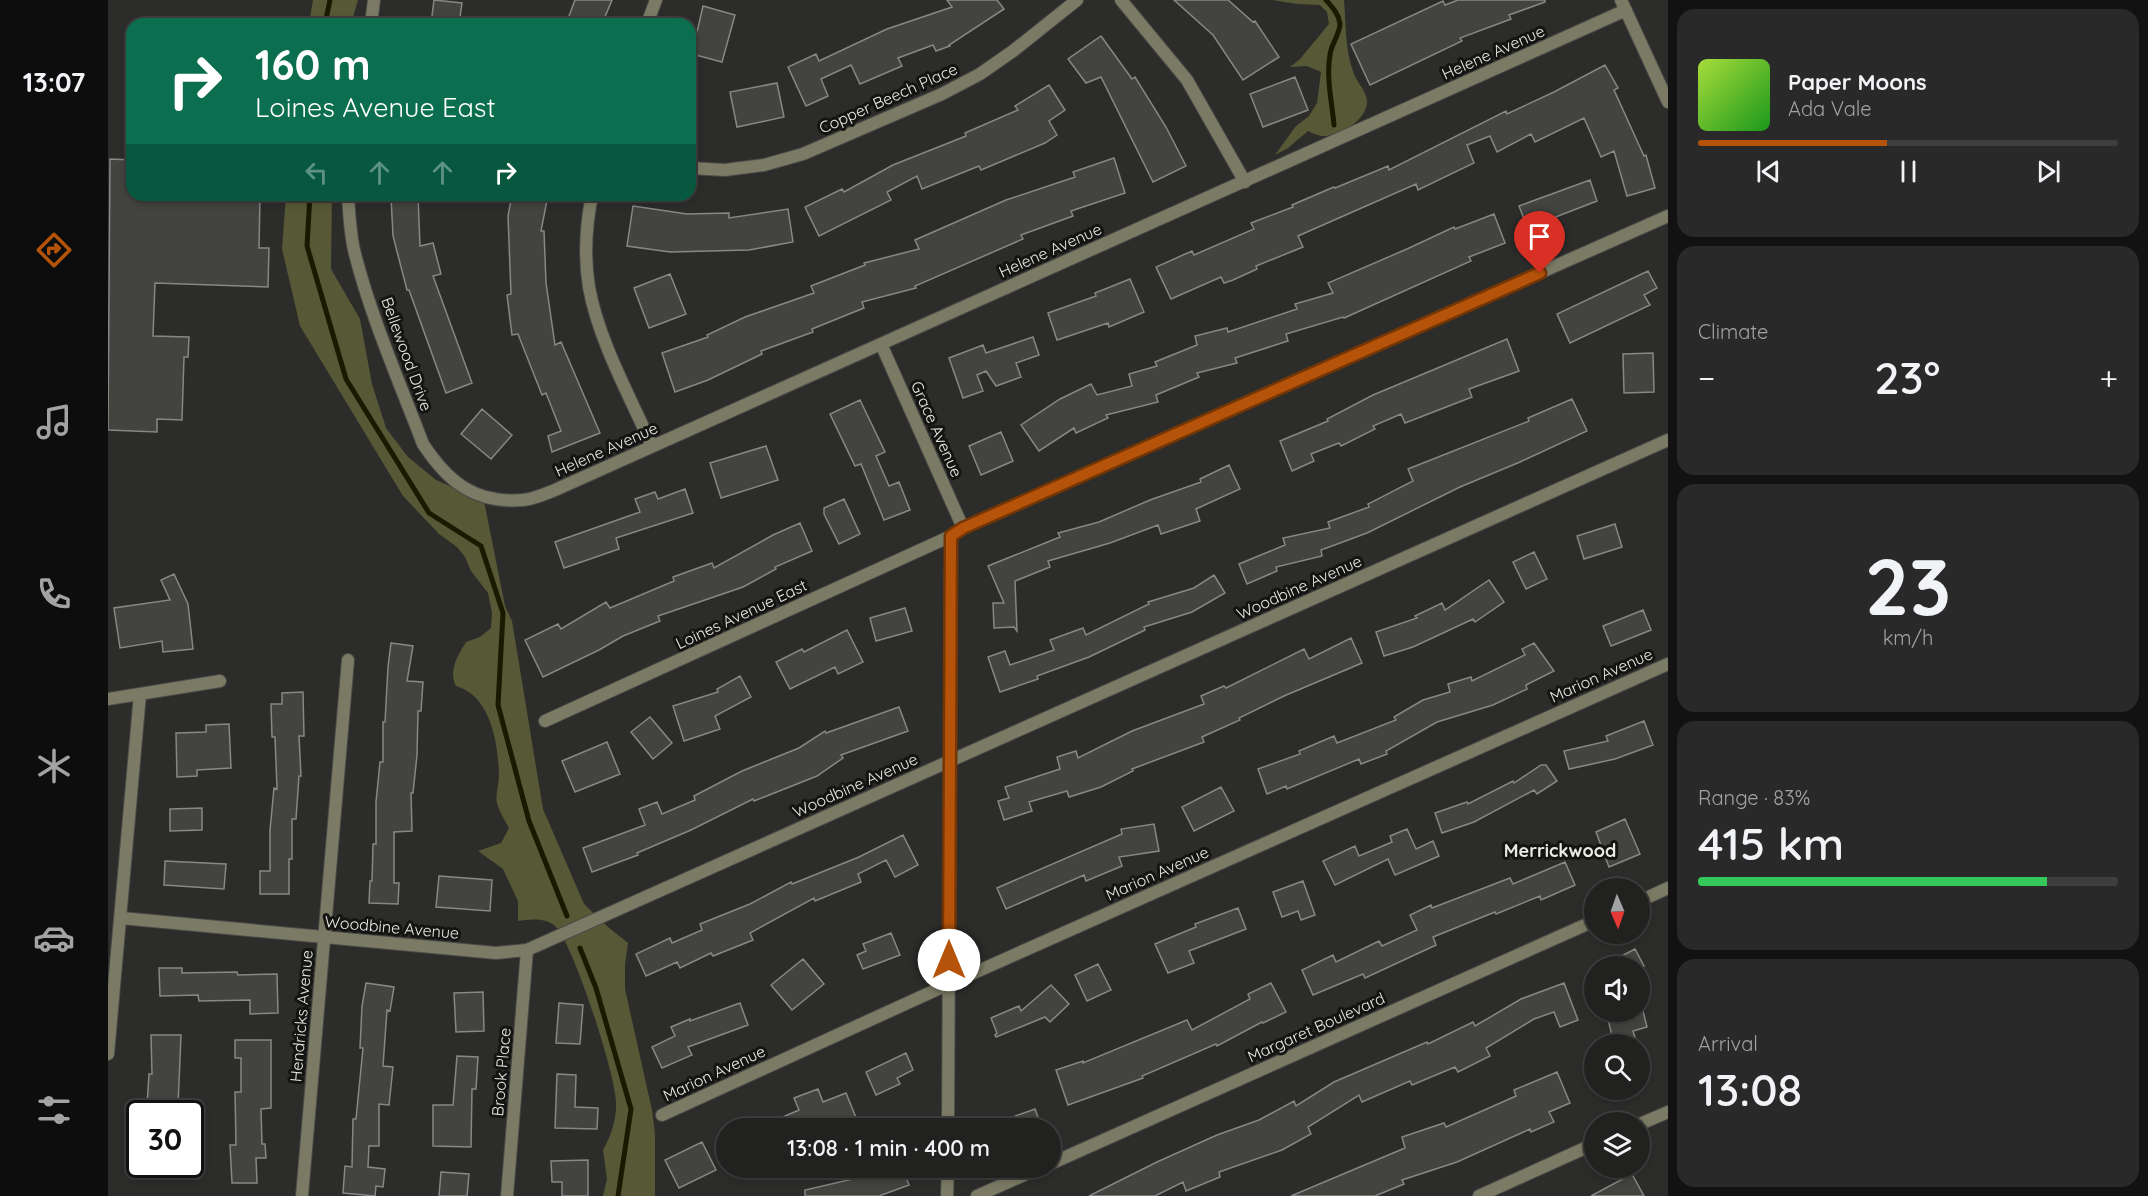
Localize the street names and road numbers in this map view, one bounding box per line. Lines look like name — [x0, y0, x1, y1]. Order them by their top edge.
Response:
street label: Helene Avenue — [1438, 20, 1548, 84]
street label: Copper Beech Place — [816, 58, 960, 138]
street label: Helene Avenue — [995, 218, 1105, 282]
street label: Bellewood Drive — [377, 294, 437, 414]
street label: Grace Avenue — [907, 378, 967, 480]
street label: Helene Avenue — [551, 417, 661, 481]
street label: Woodbine Avenue — [1233, 550, 1365, 624]
street label: Loines Avenue East — [672, 575, 810, 653]
street label: Marion Avenue — [1546, 643, 1656, 707]
street label: Woodbine Avenue — [789, 748, 921, 822]
street label: Marion Avenue — [1102, 841, 1212, 905]
street label: Woodbine Avenue — [324, 911, 460, 943]
street label: Hendricks Avenue — [285, 949, 317, 1083]
street label: Margaret Boulevard — [1244, 988, 1388, 1066]
street label: Brook Place — [487, 1027, 515, 1117]
street label: Marion Avenue — [660, 1041, 768, 1105]

